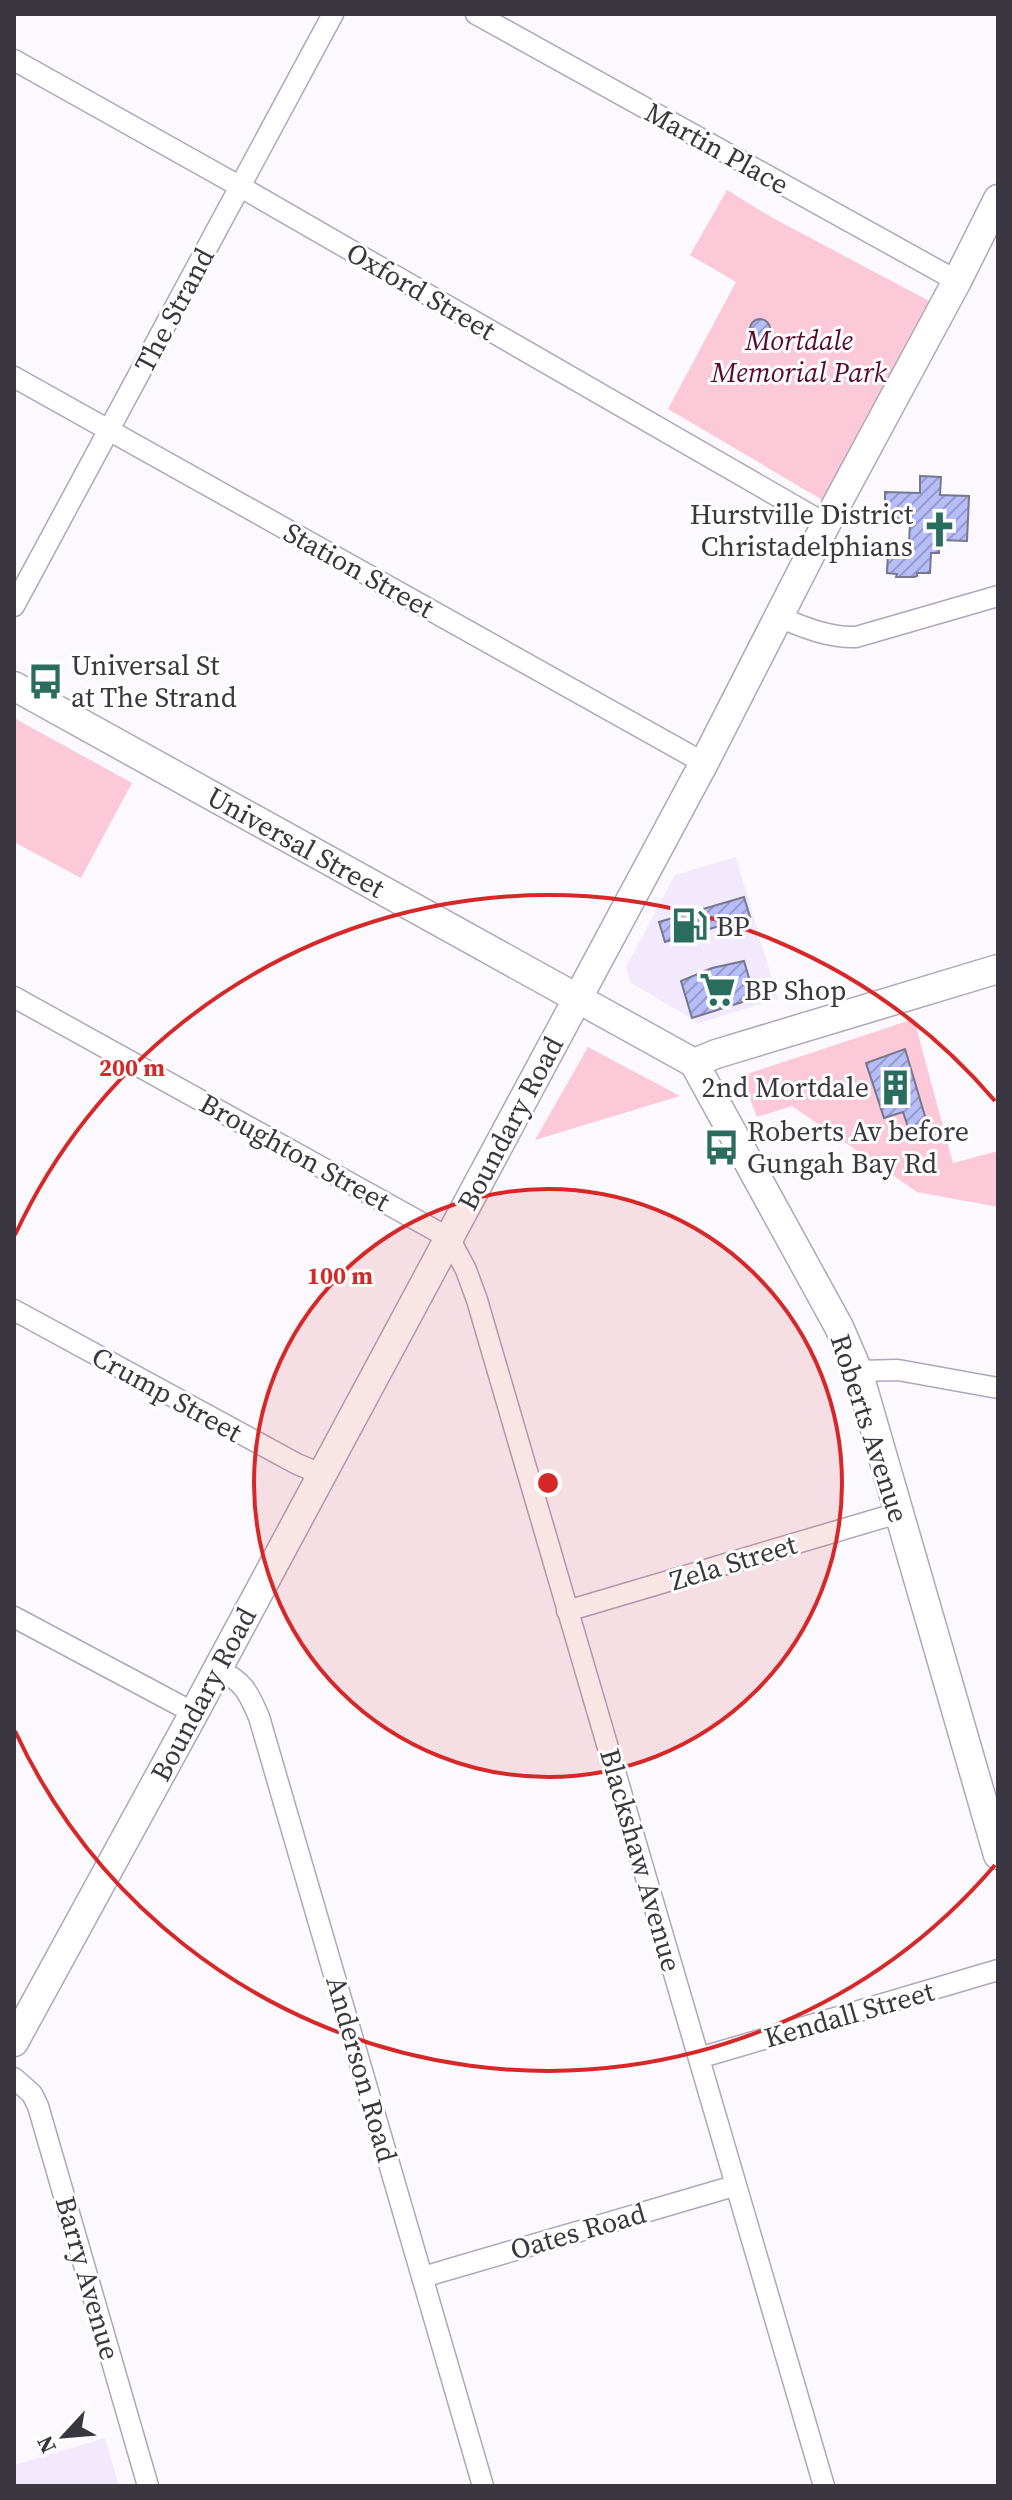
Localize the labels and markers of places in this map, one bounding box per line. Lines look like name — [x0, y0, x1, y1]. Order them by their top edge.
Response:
place label: Hurstville District Christadelphians — [690, 495, 914, 565]
church icon: Hurstville District Christadelphians — [920, 511, 958, 549]
place label: Universal St at The Strand — [71, 646, 237, 716]
bus stop icon: Universal St at The Strand — [26, 662, 64, 700]
fuel station icon: BP — [671, 907, 709, 945]
place label: BP — [716, 907, 749, 945]
supermarket icon: BP Shop — [699, 971, 737, 1009]
place label: BP Shop — [744, 971, 846, 1009]
place label: 2nd Mortdale — [702, 1068, 869, 1106]
building icon: 2nd Mortdale — [876, 1068, 914, 1106]
place label: Roberts Av before Gungah Bay Rd — [747, 1112, 969, 1182]
bus stop icon: Roberts Av before Gungah Bay Rd — [702, 1128, 740, 1166]
centre of rings — [534, 1469, 562, 1497]

